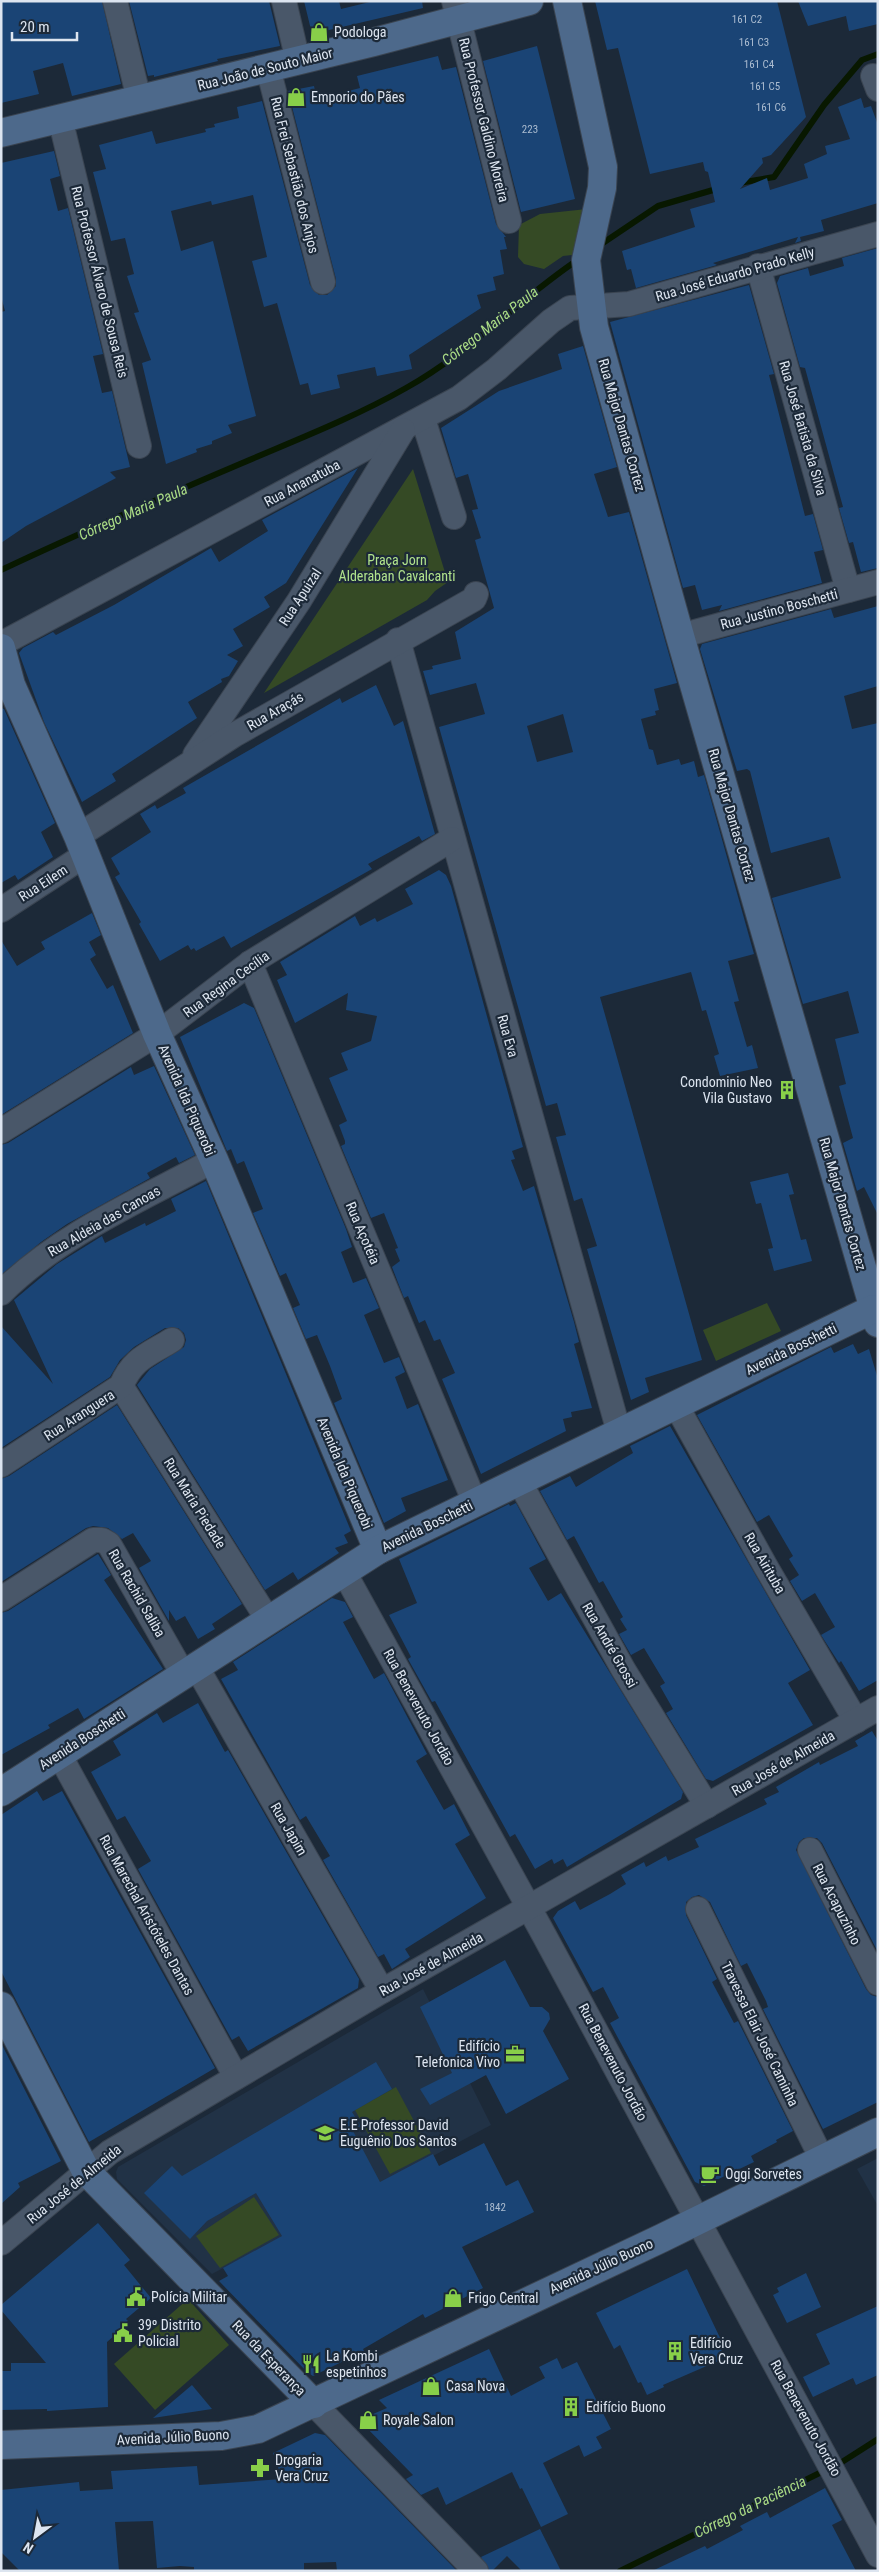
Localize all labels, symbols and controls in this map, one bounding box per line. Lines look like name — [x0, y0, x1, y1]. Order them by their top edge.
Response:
scale bar — [12, 10, 78, 42]
house number: 161 C2 — [732, 13, 762, 26]
text: 20 m — [20, 18, 50, 36]
shop icon: Podologa — [308, 21, 330, 43]
place label: Podologa — [334, 24, 387, 40]
street label: Rua Professor Galdino Moreira — [456, 36, 512, 204]
house number: 161 C3 — [739, 36, 769, 49]
street label: Rua João de Souto Maior — [196, 44, 334, 94]
house number: 161 C4 — [744, 58, 775, 71]
house number: 161 C5 — [750, 80, 780, 93]
shop icon: Emporio do Pães — [285, 86, 307, 108]
place label: Emporio do Pães — [311, 89, 405, 105]
street label: Rua Frei Sebastião dos Anjos — [268, 95, 322, 255]
house number: 161 C6 — [756, 101, 786, 114]
house number: 223 — [522, 123, 538, 136]
street label: Rua Professor Álvaro de Sousa Reis — [68, 184, 133, 380]
street label: Rua José Eduardo Prado Kelly — [654, 244, 816, 304]
water label: Córrego Maria Paula — [438, 283, 542, 369]
street label: Rua Major Dantas Cortez — [595, 357, 649, 493]
street label: Rua José Batista da Silva — [776, 359, 830, 497]
street label: Rua Ananatuba — [261, 456, 343, 510]
water label: Córrego Maria Paula — [76, 480, 190, 544]
park label: Praça Jorn Alderaban Cavalcanti — [339, 552, 455, 584]
street label: Rua Apuizal — [276, 565, 324, 629]
street label: Rua Justino Boschetti — [719, 586, 839, 632]
street label: Rua Araçás — [244, 688, 306, 734]
street label: Rua Major Dantas Cortez — [705, 747, 759, 883]
street label: Rua Eilem — [16, 861, 70, 905]
street label: Rua Regina Cecília — [180, 947, 272, 1021]
street label: Rua Eva — [494, 1013, 522, 1059]
street label: Avenida Ida Piquerobi — [155, 1042, 219, 1158]
place label: Condominio Neo Vila Gustavo — [680, 1074, 772, 1106]
building icon: Condominio Neo Vila Gustavo — [776, 1079, 798, 1101]
street label: Rua Major Dantas Cortez — [816, 1136, 870, 1272]
street label: Rua Aldeia das Canoas — [45, 1182, 163, 1260]
street label: Rua Açotéia — [343, 1199, 383, 1267]
street label: Avenida Boschetti — [743, 1320, 839, 1378]
street label: Rua Aranguera — [41, 1386, 117, 1444]
street label: Avenida Ida Piquerobi — [314, 1415, 376, 1531]
street label: Rua Maria Piedade — [161, 1455, 229, 1551]
street label: Avenida Boschetti — [379, 1497, 475, 1555]
street label: Rua Airituba — [741, 1530, 789, 1596]
street label: Rua Rachid Saliba — [105, 1546, 169, 1640]
street label: Rua André Grossi — [579, 1600, 641, 1690]
street label: Rua Benevenuto Jordão — [380, 1646, 458, 1768]
street label: Avenida Boschetti — [36, 1705, 128, 1773]
street label: Rua José de Almeida — [729, 1727, 837, 1799]
street label: Rua Japim — [268, 1800, 310, 1858]
street label: Rua Marechal Aristóteles Dantas — [96, 1832, 198, 1998]
street label: Rua Acapuzinho — [810, 1861, 864, 1947]
street label: Rua José de Almeida — [376, 1929, 486, 1999]
street label: Travessa Elair José Caminha — [718, 1959, 802, 2109]
street label: Rua Benevenuto Jordão — [575, 2001, 651, 2123]
place label: Edifício Telefonica Vivo — [415, 2038, 500, 2070]
office icon: Edifício Telefonica Vivo — [504, 2043, 526, 2065]
place label: E.E Professor David Euguênio Dos Santos — [340, 2117, 457, 2149]
school or university icon: E.E Professor David Euguênio Dos Santos — [314, 2122, 336, 2144]
street label: Rua José de Almeida — [24, 2141, 124, 2227]
cafe icon: Oggi Sorvetes — [699, 2163, 721, 2185]
place label: Oggi Sorvetes — [725, 2166, 802, 2182]
house number: 1842 — [484, 2201, 506, 2214]
street label: Avenida Júlio Buono — [547, 2235, 655, 2297]
public building icon: Polícia Militar — [125, 2286, 147, 2308]
shop icon: Frigo Central — [442, 2287, 464, 2309]
place label: Polícia Militar — [151, 2289, 227, 2305]
place label: Frigo Central — [468, 2290, 539, 2306]
place label: 39º Distrito Policial — [138, 2317, 201, 2349]
street label: Rua da Esperança — [229, 2317, 309, 2399]
public building icon: 39º Distrito Policial — [112, 2322, 134, 2344]
place label: Edifício Vera Cruz — [690, 2335, 743, 2367]
building icon: Edifício Vera Cruz — [664, 2340, 686, 2362]
place label: La Kombi espetinhos — [326, 2348, 387, 2380]
restaurant icon: La Kombi espetinhos — [300, 2353, 322, 2375]
street label: Rua Benevenuto Jordão — [767, 2357, 845, 2479]
shop icon: Casa Nova — [420, 2375, 442, 2397]
place label: Casa Nova — [446, 2378, 505, 2394]
building icon: Edifício Buono — [560, 2396, 582, 2418]
place label: Edifício Buono — [586, 2399, 666, 2415]
shop icon: Royale Salon — [357, 2409, 379, 2431]
place label: Royale Salon — [383, 2412, 454, 2428]
street label: Avenida Júlio Buono — [116, 2426, 230, 2448]
place label: Drogaria Vera Cruz — [275, 2452, 328, 2484]
pharmacy icon: Drogaria Vera Cruz — [249, 2457, 271, 2479]
water label: Córrego da Paciência — [691, 2472, 809, 2542]
north arrow — [10, 2512, 60, 2562]
text: N — [20, 2539, 36, 2557]

